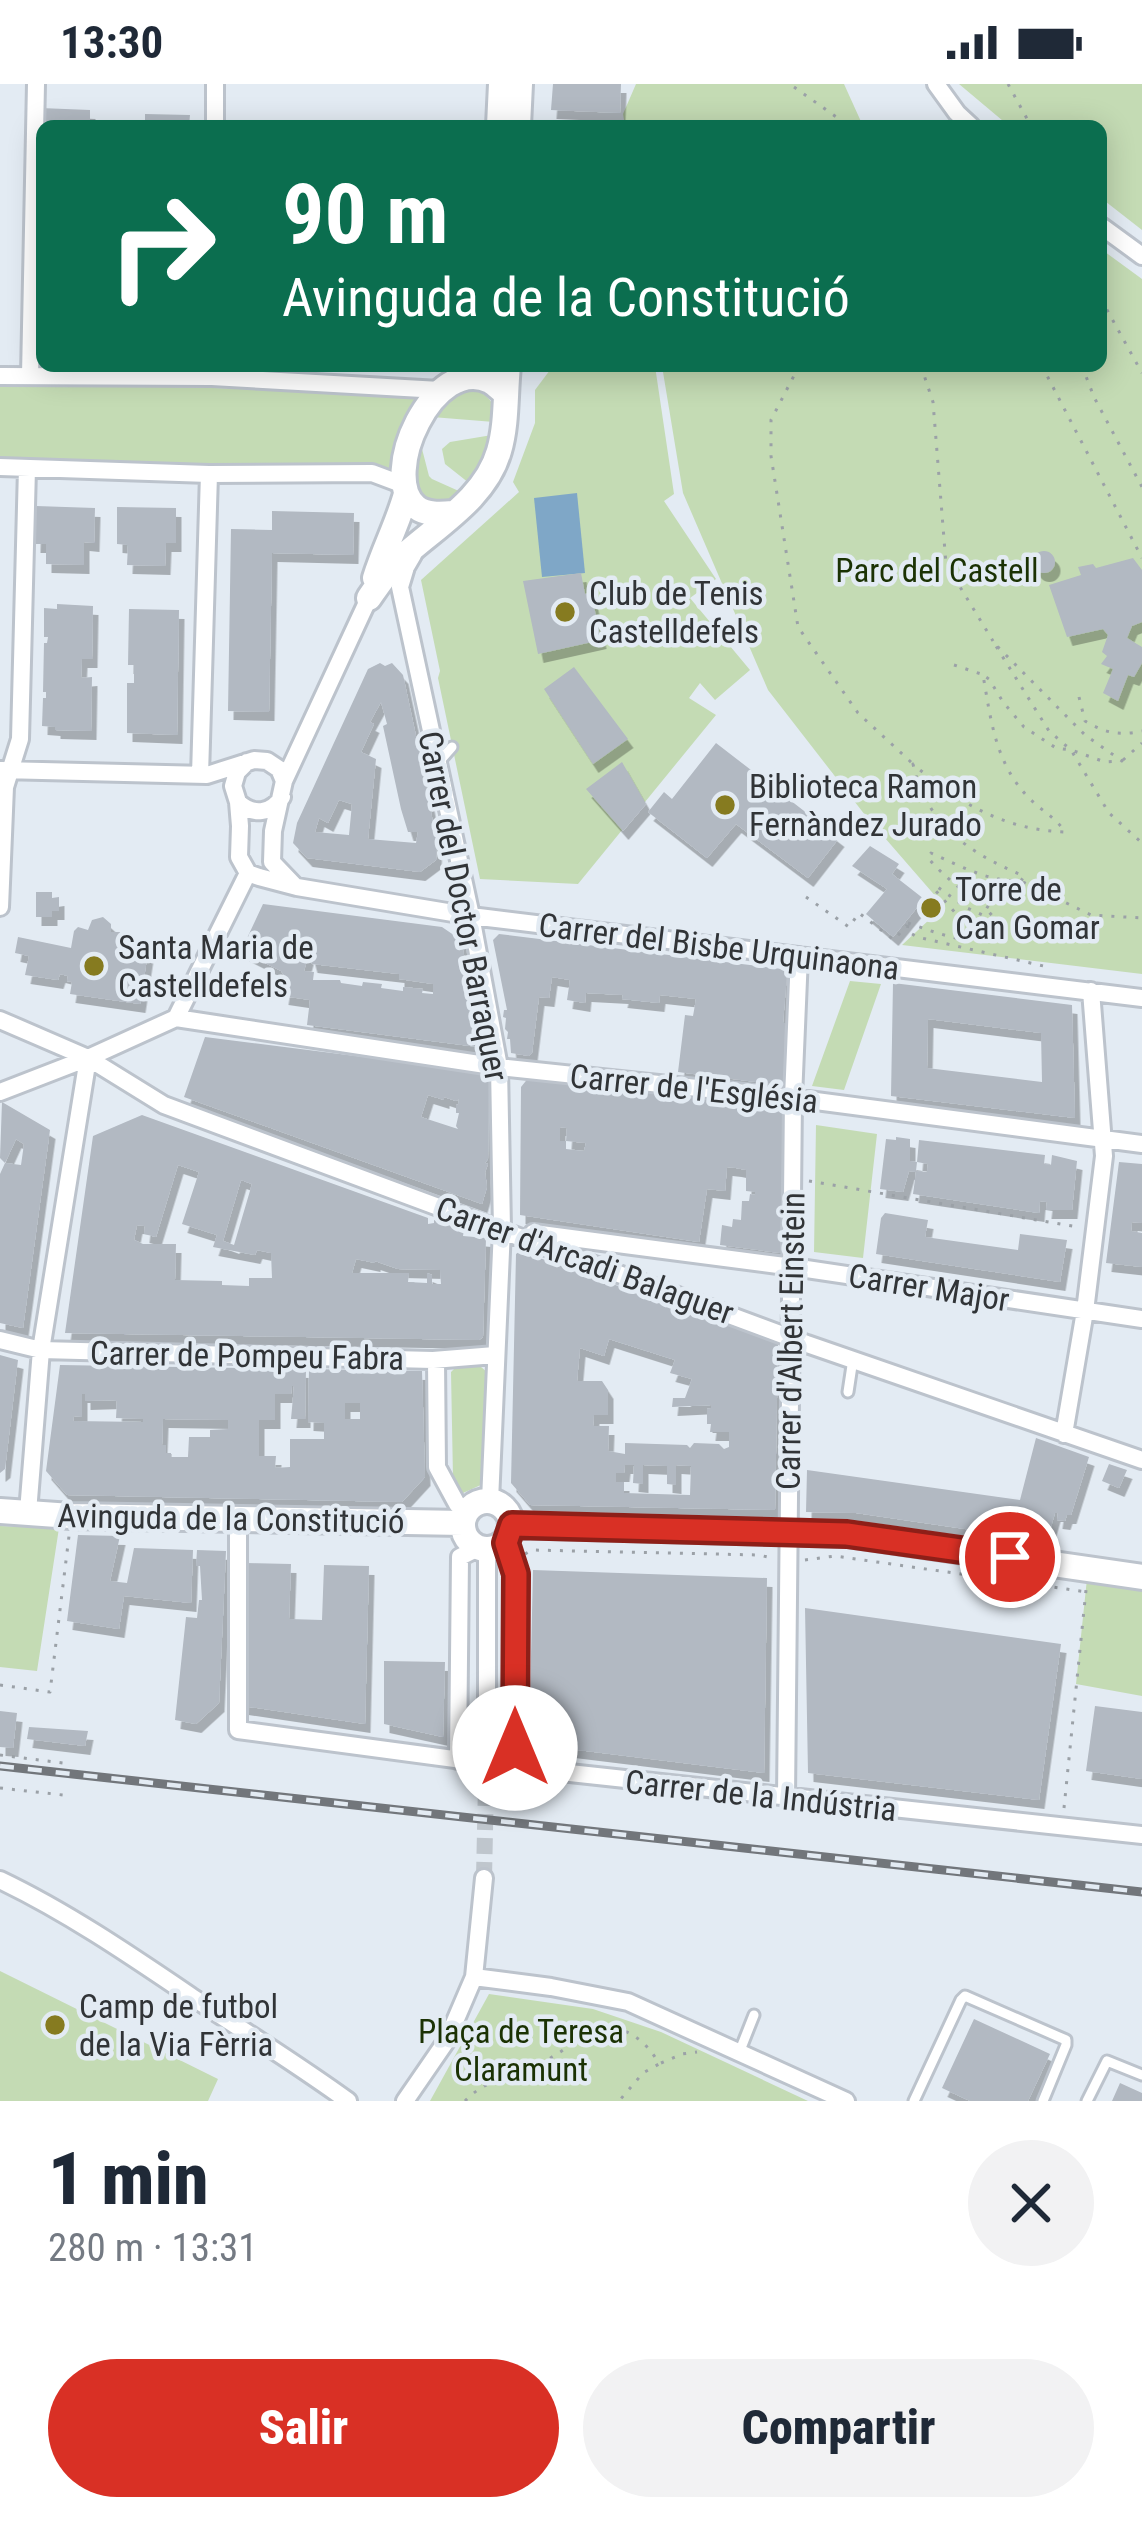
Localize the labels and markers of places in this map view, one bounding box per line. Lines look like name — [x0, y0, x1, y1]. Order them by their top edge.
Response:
place label: Club de Tenis Castelldefels — [589, 574, 764, 651]
marker: Club de Tenis Castelldefels — [552, 599, 578, 625]
place label: Biblioteca Ramon Fernàndez Jurado — [749, 767, 982, 844]
marker: Biblioteca Ramon Fernàndez Jurado — [712, 792, 738, 818]
place label: Torre de Can Gomar — [955, 870, 1100, 947]
marker: Torre de Can Gomar — [918, 895, 944, 921]
place label: Santa Maria de Castelldefels — [118, 928, 314, 1005]
marker: Santa Maria de Castelldefels — [81, 953, 107, 979]
pin — [959, 1506, 1061, 1608]
place label: Camp de futbol de la Via Fèrria — [79, 1987, 278, 2064]
marker: Camp de futbol de la Via Fèrria — [42, 2012, 68, 2038]

